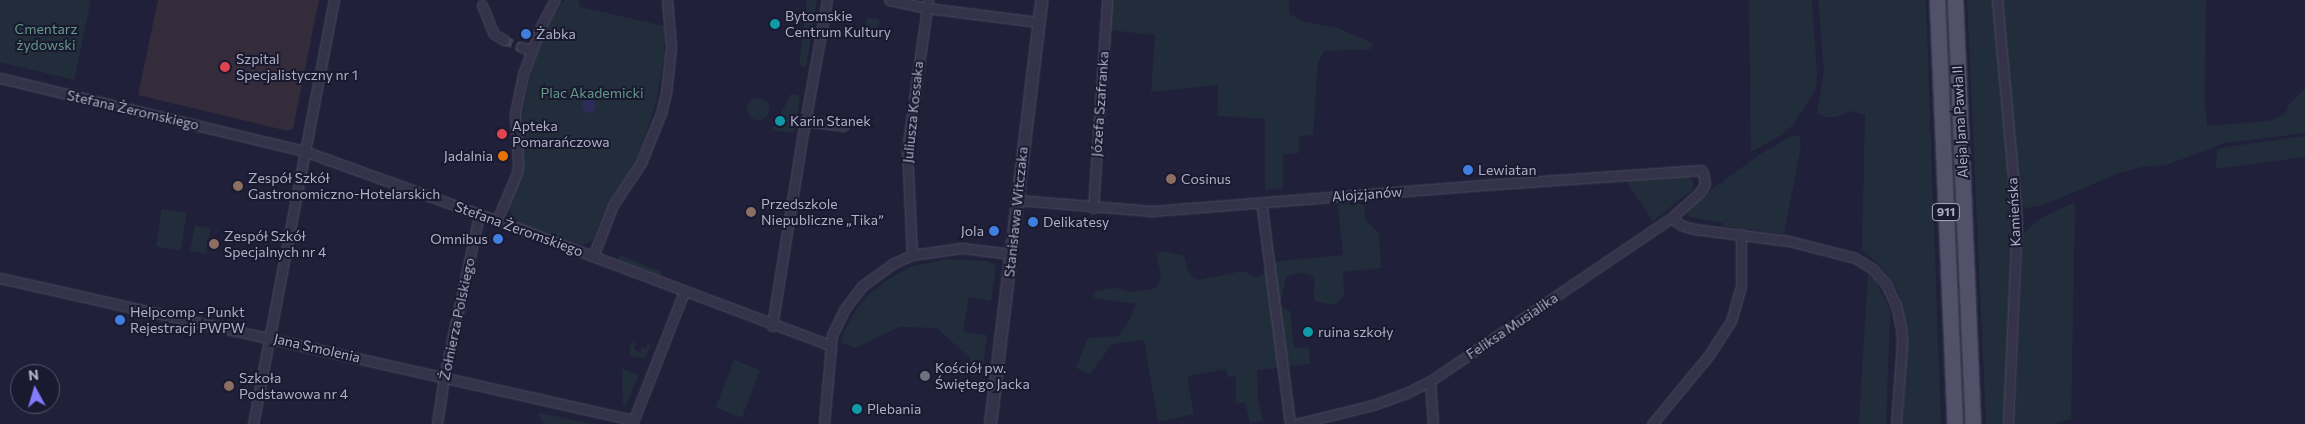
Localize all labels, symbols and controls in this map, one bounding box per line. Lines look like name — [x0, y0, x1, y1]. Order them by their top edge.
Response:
place label: Bytomskie Centrum Kultury — [785, 8, 891, 40]
marker: Bytomskie Centrum Kultury — [769, 18, 781, 30]
park label: Cmentarz żydowski — [15, 21, 77, 54]
place label: Żabka — [536, 26, 576, 42]
marker: Żabka — [520, 28, 532, 40]
place label: Szpital Specjalistyczny nr 1 — [236, 51, 358, 84]
street label: Józefa Szafranka — [1088, 51, 1112, 157]
marker: Szpital Specjalistyczny nr 1 — [218, 60, 232, 74]
street label: Juliusza Kossaka — [899, 60, 927, 164]
street label: Aleja Jana Pawła II — [1949, 65, 1971, 179]
park label: Plac Akademicki — [540, 85, 644, 101]
street label: Stefana Żeromskiego — [65, 87, 201, 133]
place label: Karin Stanek — [790, 113, 871, 129]
marker: Karin Stanek — [774, 115, 786, 127]
place label: Apteka Pomarańczowa — [512, 118, 610, 150]
marker: Apteka Pomarańczowa — [496, 128, 508, 140]
street label: Stanisława Witczaka — [1001, 146, 1031, 278]
place label: Jadalnia — [444, 148, 493, 164]
marker: Jadalnia — [497, 150, 509, 162]
place label: Lewiatan — [1478, 162, 1536, 178]
marker: Lewiatan — [1462, 164, 1474, 176]
place label: Zespół Szkół Gastronomiczno-Hotelarskich — [248, 170, 440, 202]
place label: Cosinus — [1181, 171, 1231, 187]
marker: Cosinus — [1165, 173, 1177, 185]
street label: Kamieńska — [2004, 177, 2024, 247]
marker: Zespół Szkół Gastronomiczno-Hotelarskich — [232, 180, 244, 192]
street label: Alojzjanów — [1331, 183, 1403, 205]
place label: Przedszkole Niepubliczne „Tika” — [761, 196, 884, 228]
street label: Stefana Żeromskiego — [453, 198, 585, 260]
road number: 911 — [1931, 202, 1961, 222]
marker: Przedszkole Niepubliczne „Tika” — [745, 206, 757, 218]
place label: Delikatesy — [1043, 214, 1109, 230]
marker: Delikatesy — [1027, 216, 1039, 228]
place label: Jola — [961, 223, 984, 239]
marker: Jola — [988, 225, 1000, 237]
place label: Zespół Szkół Specjalnych nr 4 — [224, 228, 326, 260]
place label: Omnibus — [430, 231, 488, 247]
marker: Omnibus — [492, 233, 504, 245]
marker: Zespół Szkół Specjalnych nr 4 — [208, 238, 220, 250]
street label: Żołnierza Polskiego — [436, 256, 478, 382]
street label: Feliksa Musialika — [1463, 289, 1561, 363]
place label: Helpcomp - Punkt Rejestracji PWPW — [130, 304, 245, 336]
marker: Helpcomp - Punkt Rejestracji PWPW — [114, 314, 126, 326]
place label: ruina szkoły — [1318, 324, 1393, 340]
marker: ruina szkoły — [1302, 326, 1314, 338]
street label: Jana Smolenia — [272, 330, 362, 366]
place label: Kościół pw. Świętego Jacka — [935, 360, 1030, 392]
north arrow — [10, 364, 60, 414]
text: N — [27, 366, 40, 384]
place label: Szkoła Podstawowa nr 4 — [239, 370, 348, 402]
marker: Kościół pw. Świętego Jacka — [919, 370, 931, 382]
marker: Szkoła Podstawowa nr 4 — [223, 380, 235, 392]
place label: Plebania — [867, 401, 921, 417]
marker: Plebania — [851, 403, 863, 415]

